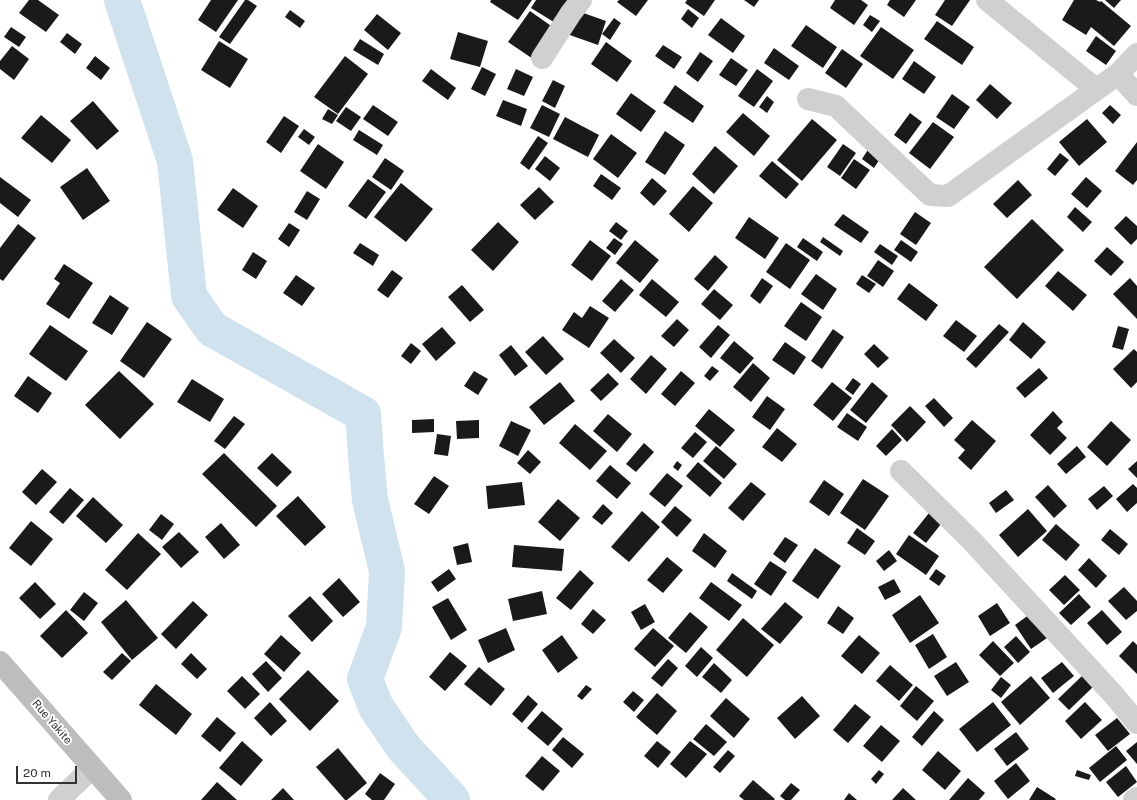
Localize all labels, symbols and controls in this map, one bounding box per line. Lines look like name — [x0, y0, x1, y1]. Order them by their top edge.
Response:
street label: Rue Yakite — [29, 697, 75, 747]
scale bar — [18, 758, 79, 784]
text: 20 m — [23, 766, 51, 780]

